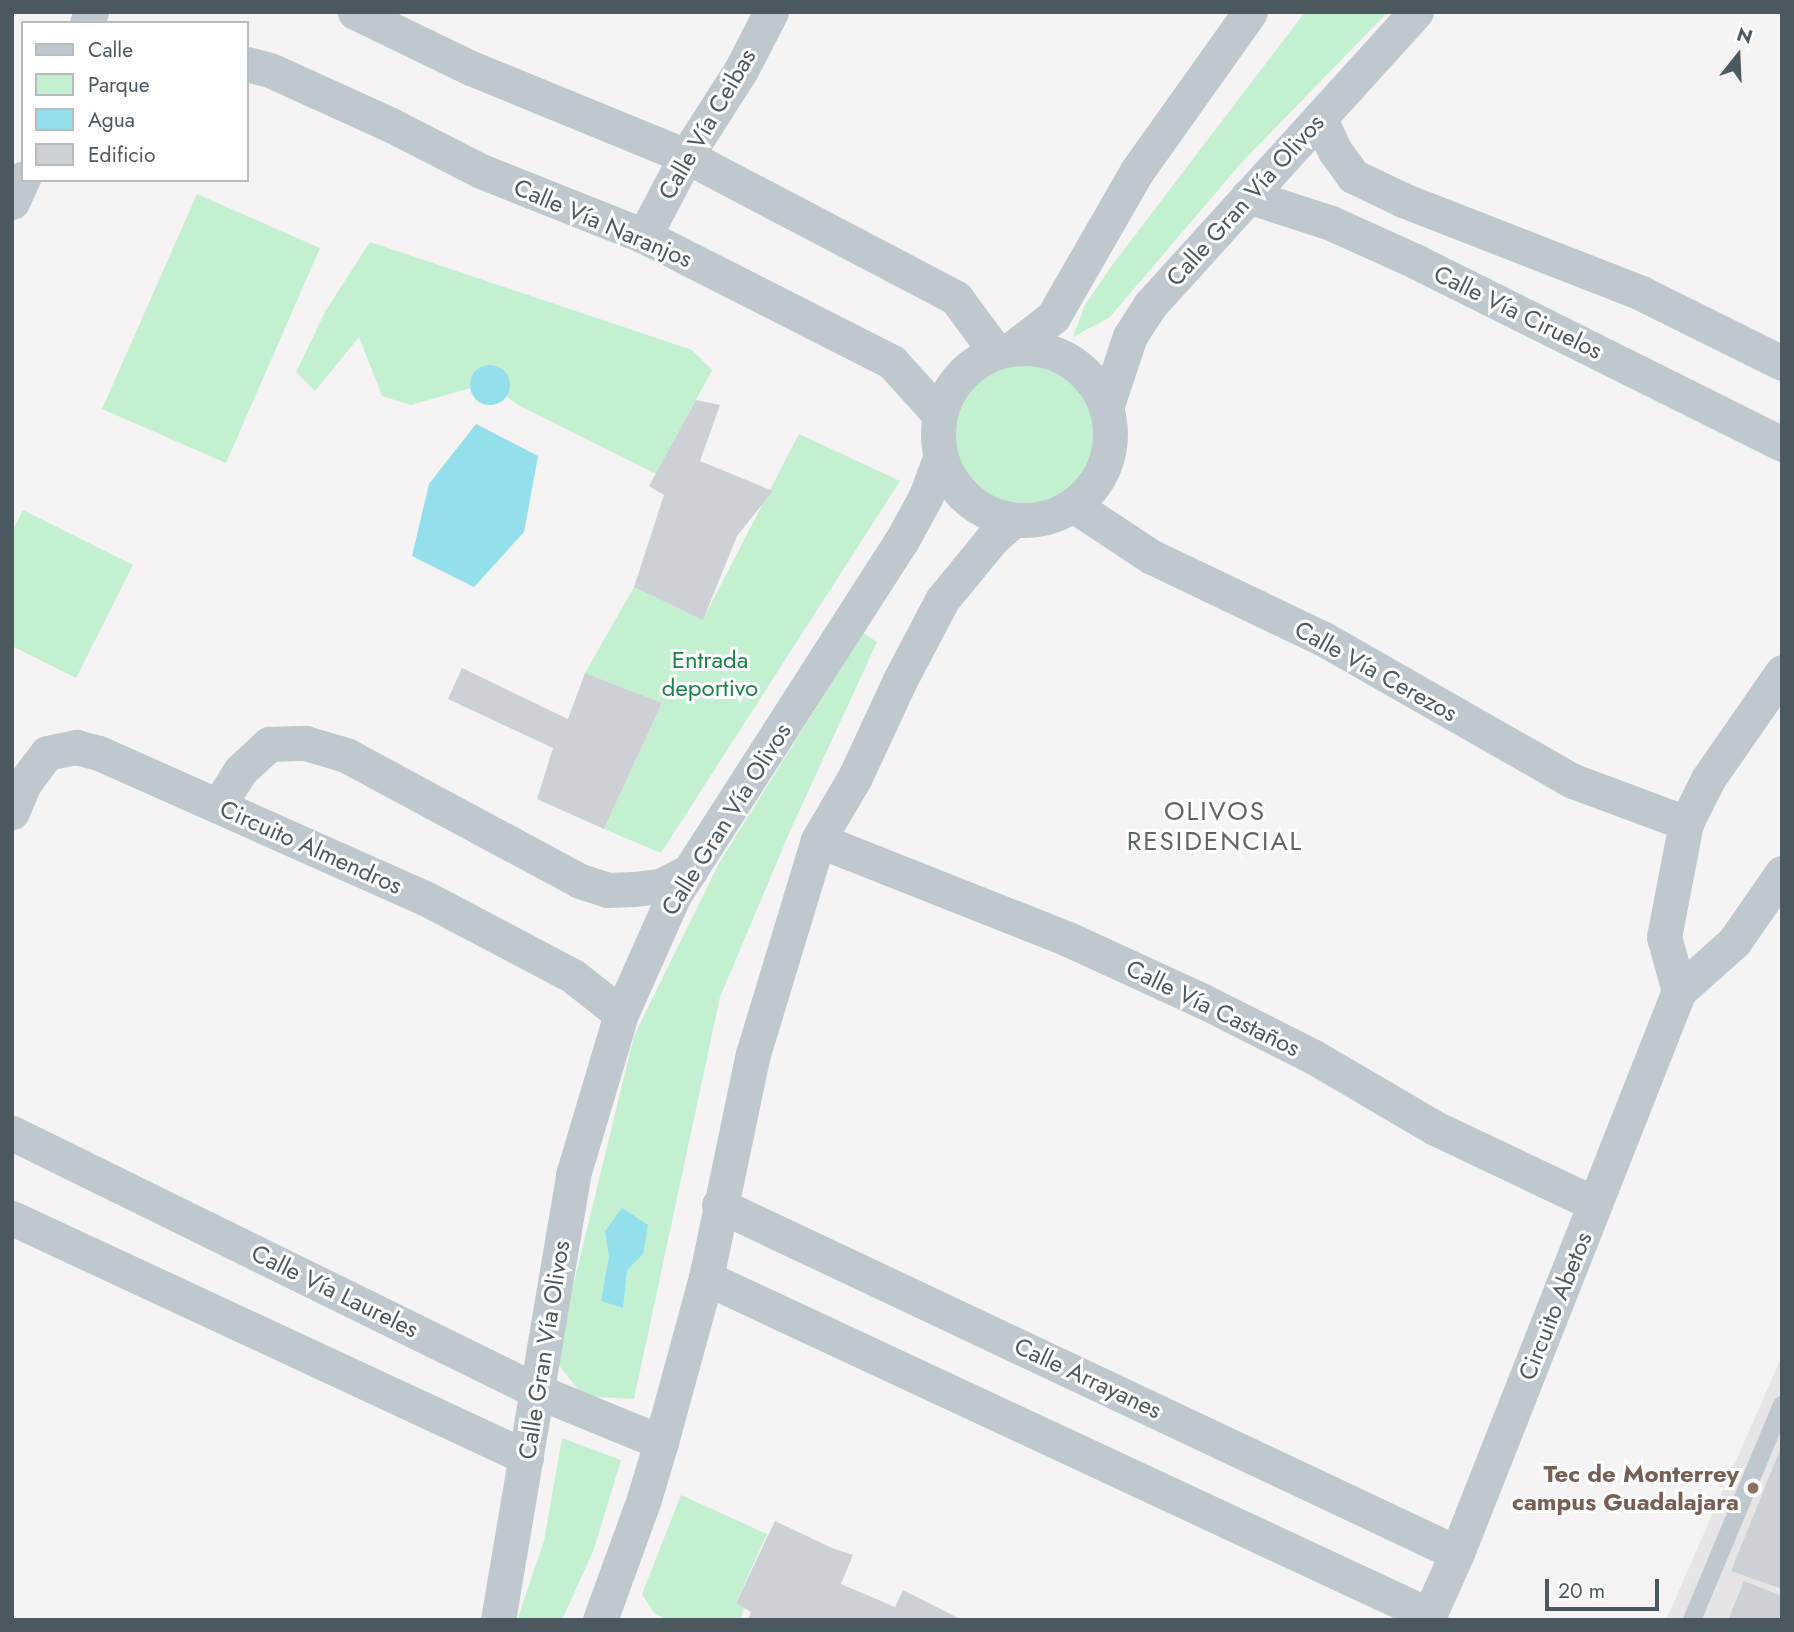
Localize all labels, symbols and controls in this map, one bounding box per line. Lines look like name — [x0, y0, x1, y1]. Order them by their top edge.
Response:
text: N — [1733, 20, 1756, 51]
legend — [21, 21, 248, 182]
north arrow — [1703, 21, 1773, 91]
text: Calle — [88, 35, 133, 65]
street label: Calle Vía Ceibas — [652, 43, 762, 205]
text: Parque — [88, 70, 150, 100]
text: Agua — [88, 105, 135, 135]
street label: Calle Gran Vía Olivos — [1160, 108, 1330, 292]
text: Edificio — [88, 140, 155, 170]
street label: Calle Vía Naranjos — [510, 172, 696, 274]
street label: Calle Vía Ciruelos — [1429, 259, 1607, 365]
street label: Calle Vía Cerezos — [1290, 614, 1462, 728]
park label: Entrada deportivo — [662, 646, 758, 702]
street label: Calle Gran Vía Olivos — [655, 718, 797, 920]
street label: Circuito Almendros — [215, 794, 407, 900]
district label: OLIVOS RESIDENCIAL — [1128, 796, 1302, 858]
street label: Calle Vía Castaños — [1121, 953, 1305, 1063]
street label: Circuito Abetos — [1512, 1228, 1598, 1384]
street label: Calle Vía Laureles — [247, 1238, 423, 1344]
street label: Calle Gran Vía Olivos — [512, 1238, 576, 1462]
street label: Calle Arrayanes — [1010, 1331, 1166, 1425]
place label: Tec de Monterrey campus Guadalajara — [1512, 1460, 1739, 1516]
marker: Tec de Monterrey campus Guadalajara — [1745, 1480, 1761, 1496]
scale bar — [1549, 1566, 1663, 1610]
text: 20 m — [1558, 1576, 1605, 1606]

